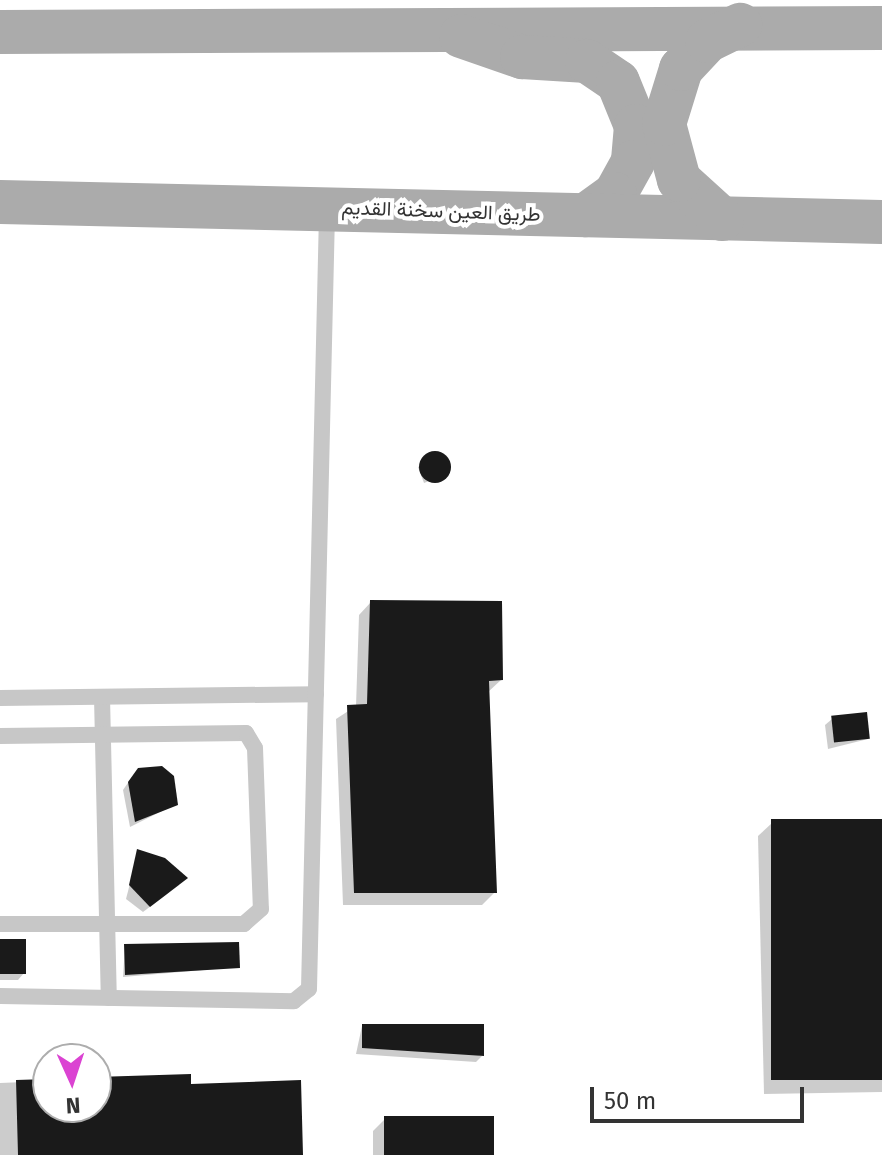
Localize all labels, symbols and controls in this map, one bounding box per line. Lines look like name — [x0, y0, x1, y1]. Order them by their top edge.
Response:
street label: طريق العين سخنة القديم — [341, 196, 541, 226]
north arrow — [32, 1043, 112, 1123]
scale bar — [594, 1071, 808, 1121]
text: 50 m — [604, 1087, 656, 1115]
text: N — [65, 1092, 81, 1119]

